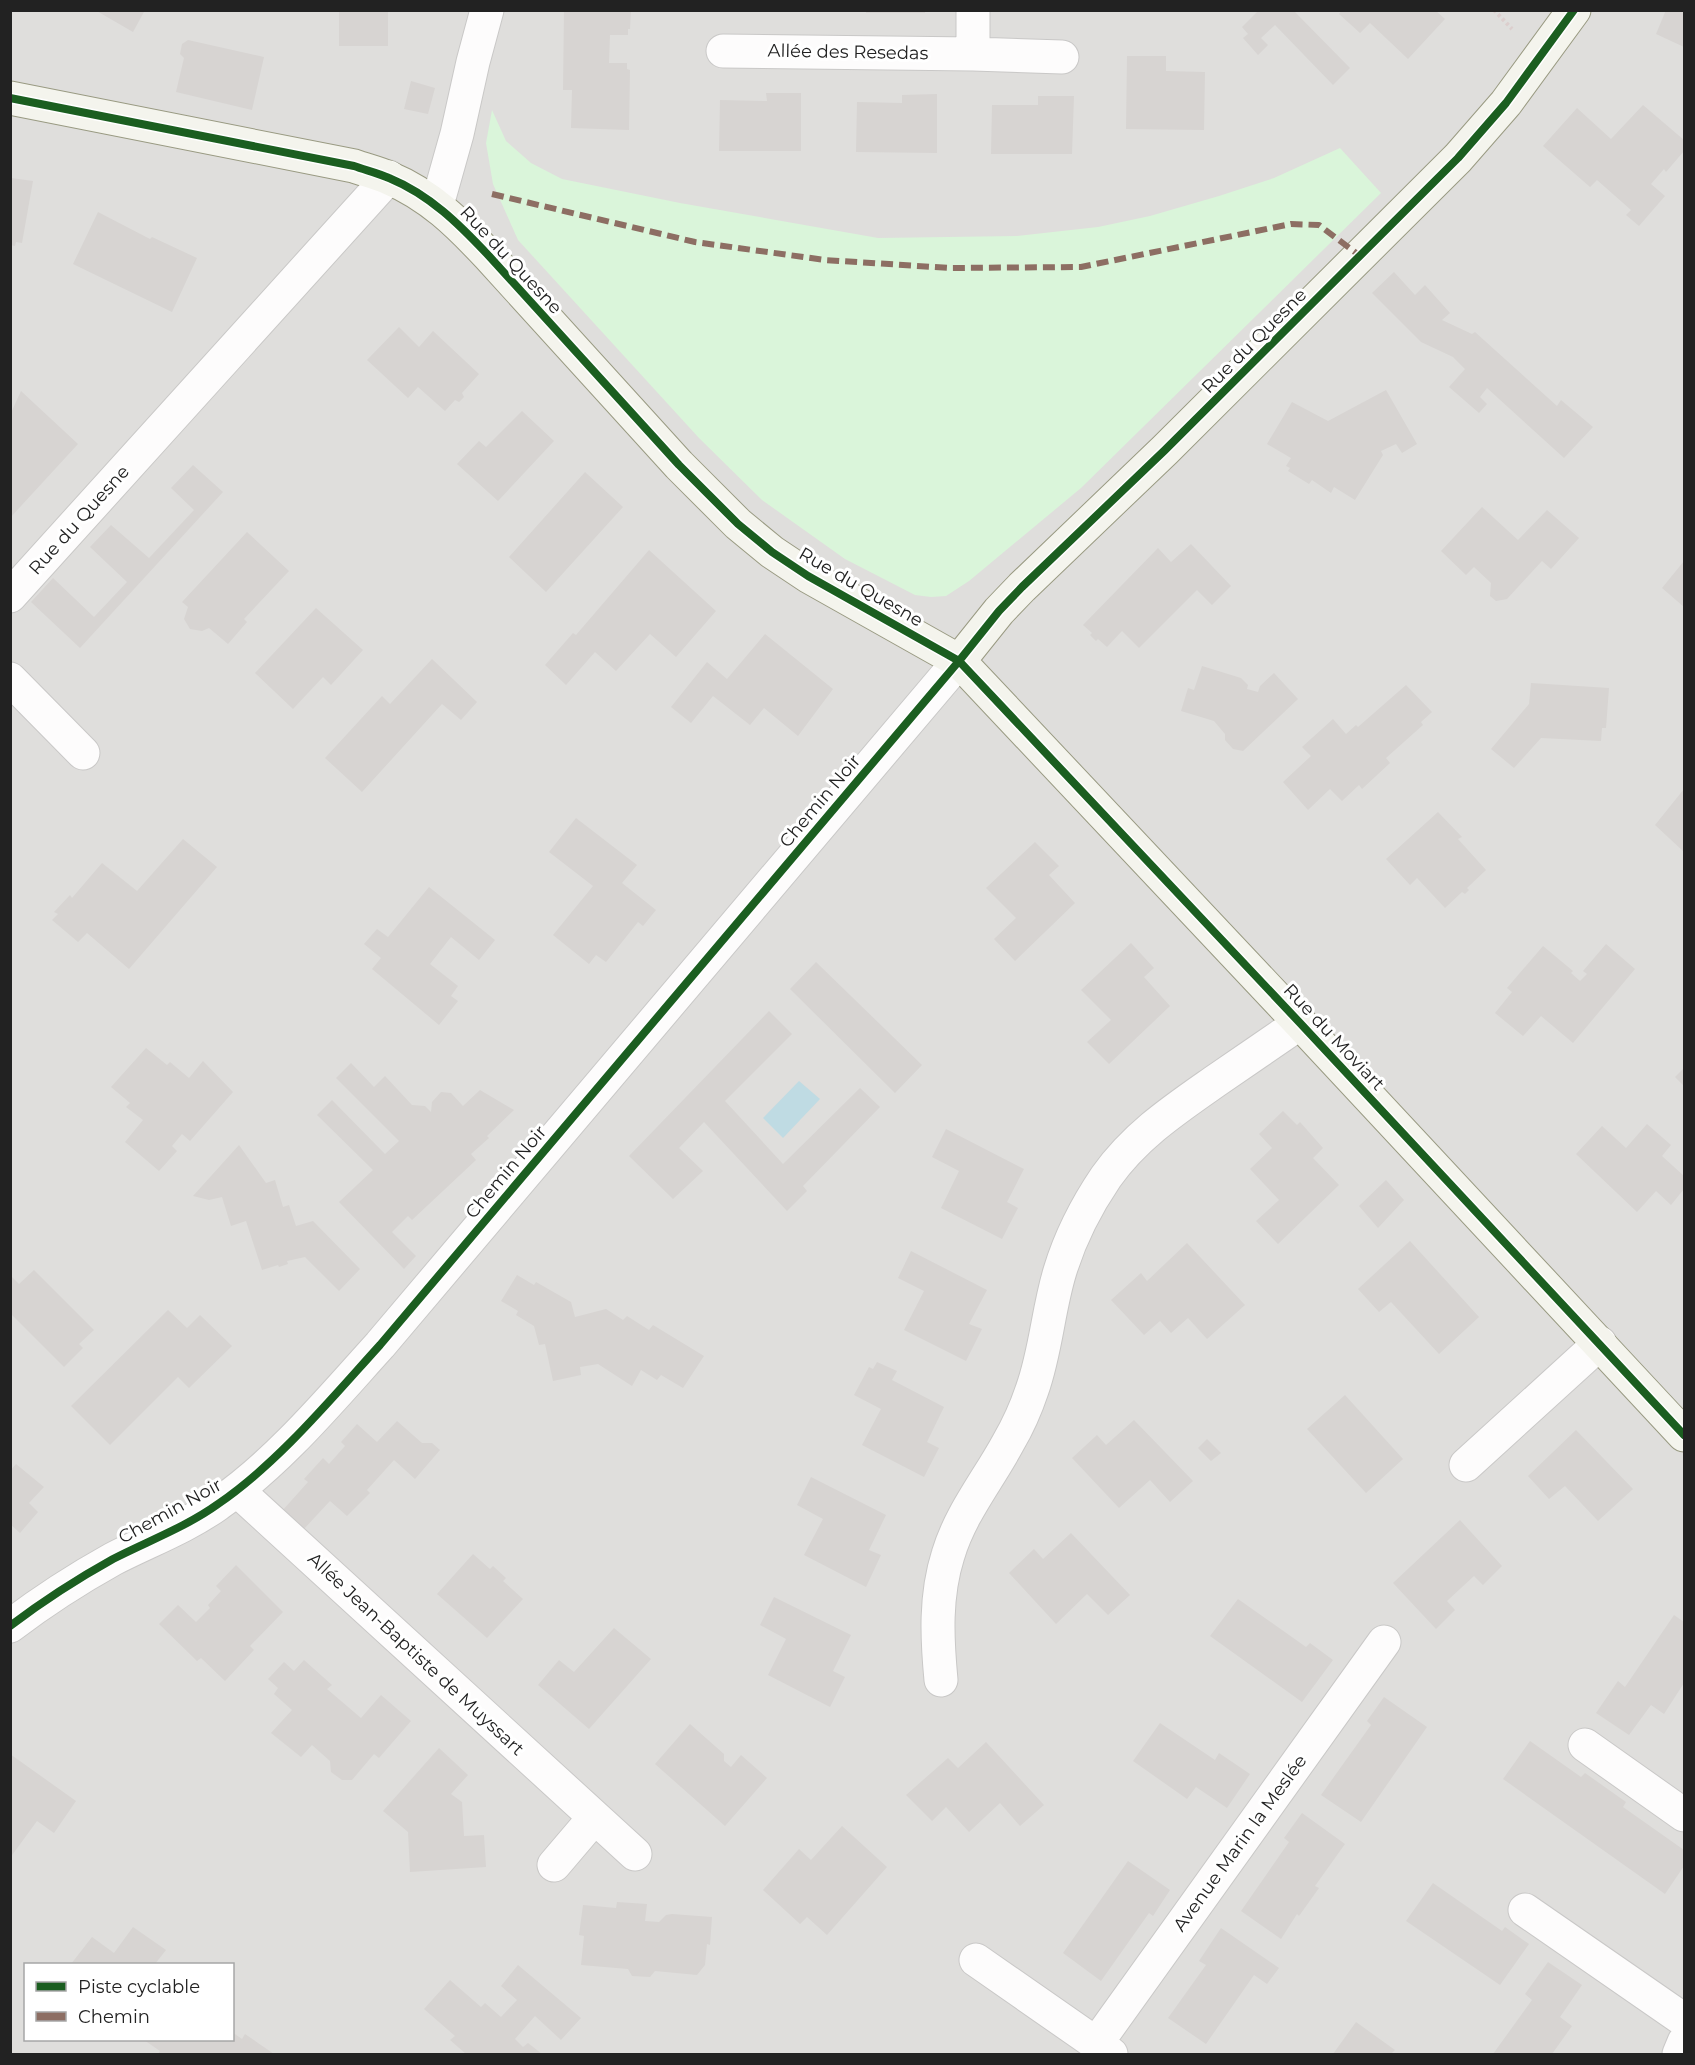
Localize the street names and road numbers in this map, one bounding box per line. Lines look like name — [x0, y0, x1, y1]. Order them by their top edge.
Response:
street label: Allée des Resedas — [767, 40, 929, 64]
street label: Rue du Quesne — [455, 201, 567, 319]
street label: Rue du Quesne — [1197, 284, 1311, 398]
street label: Rue du Quesne — [24, 461, 134, 579]
street label: Rue du Quesne — [795, 543, 927, 631]
street label: Chemin Noir — [775, 750, 865, 852]
street label: Rue du Moviart — [1279, 979, 1389, 1095]
street label: Chemin Noir — [461, 1121, 551, 1223]
street label: Chemin Noir — [115, 1474, 225, 1548]
street label: Allée Jean-Baptiste de Muyssart — [303, 1548, 529, 1760]
street label: Avenue Marin la Meslée — [1169, 1750, 1312, 1936]

